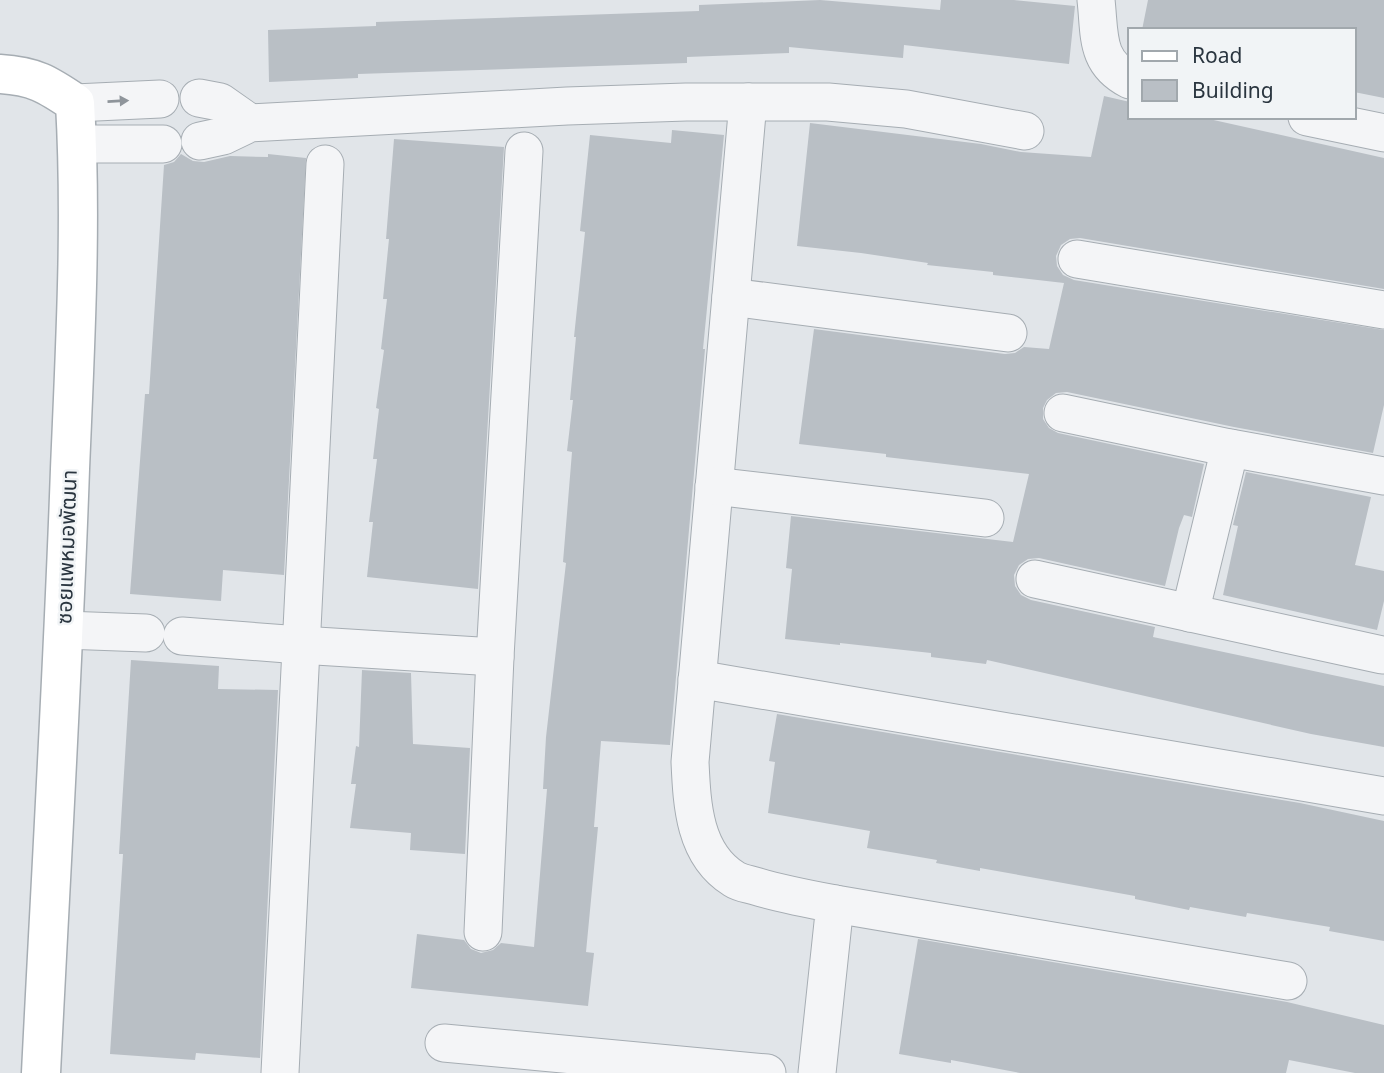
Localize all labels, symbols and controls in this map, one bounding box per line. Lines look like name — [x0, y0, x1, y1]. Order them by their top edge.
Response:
legend — [1128, 28, 1356, 119]
text: Road — [1192, 41, 1242, 69]
text: Building — [1192, 76, 1274, 104]
one-way arrow — [107, 96, 129, 107]
street label: ซอยแพหมอพัฒนา — [49, 469, 83, 625]

